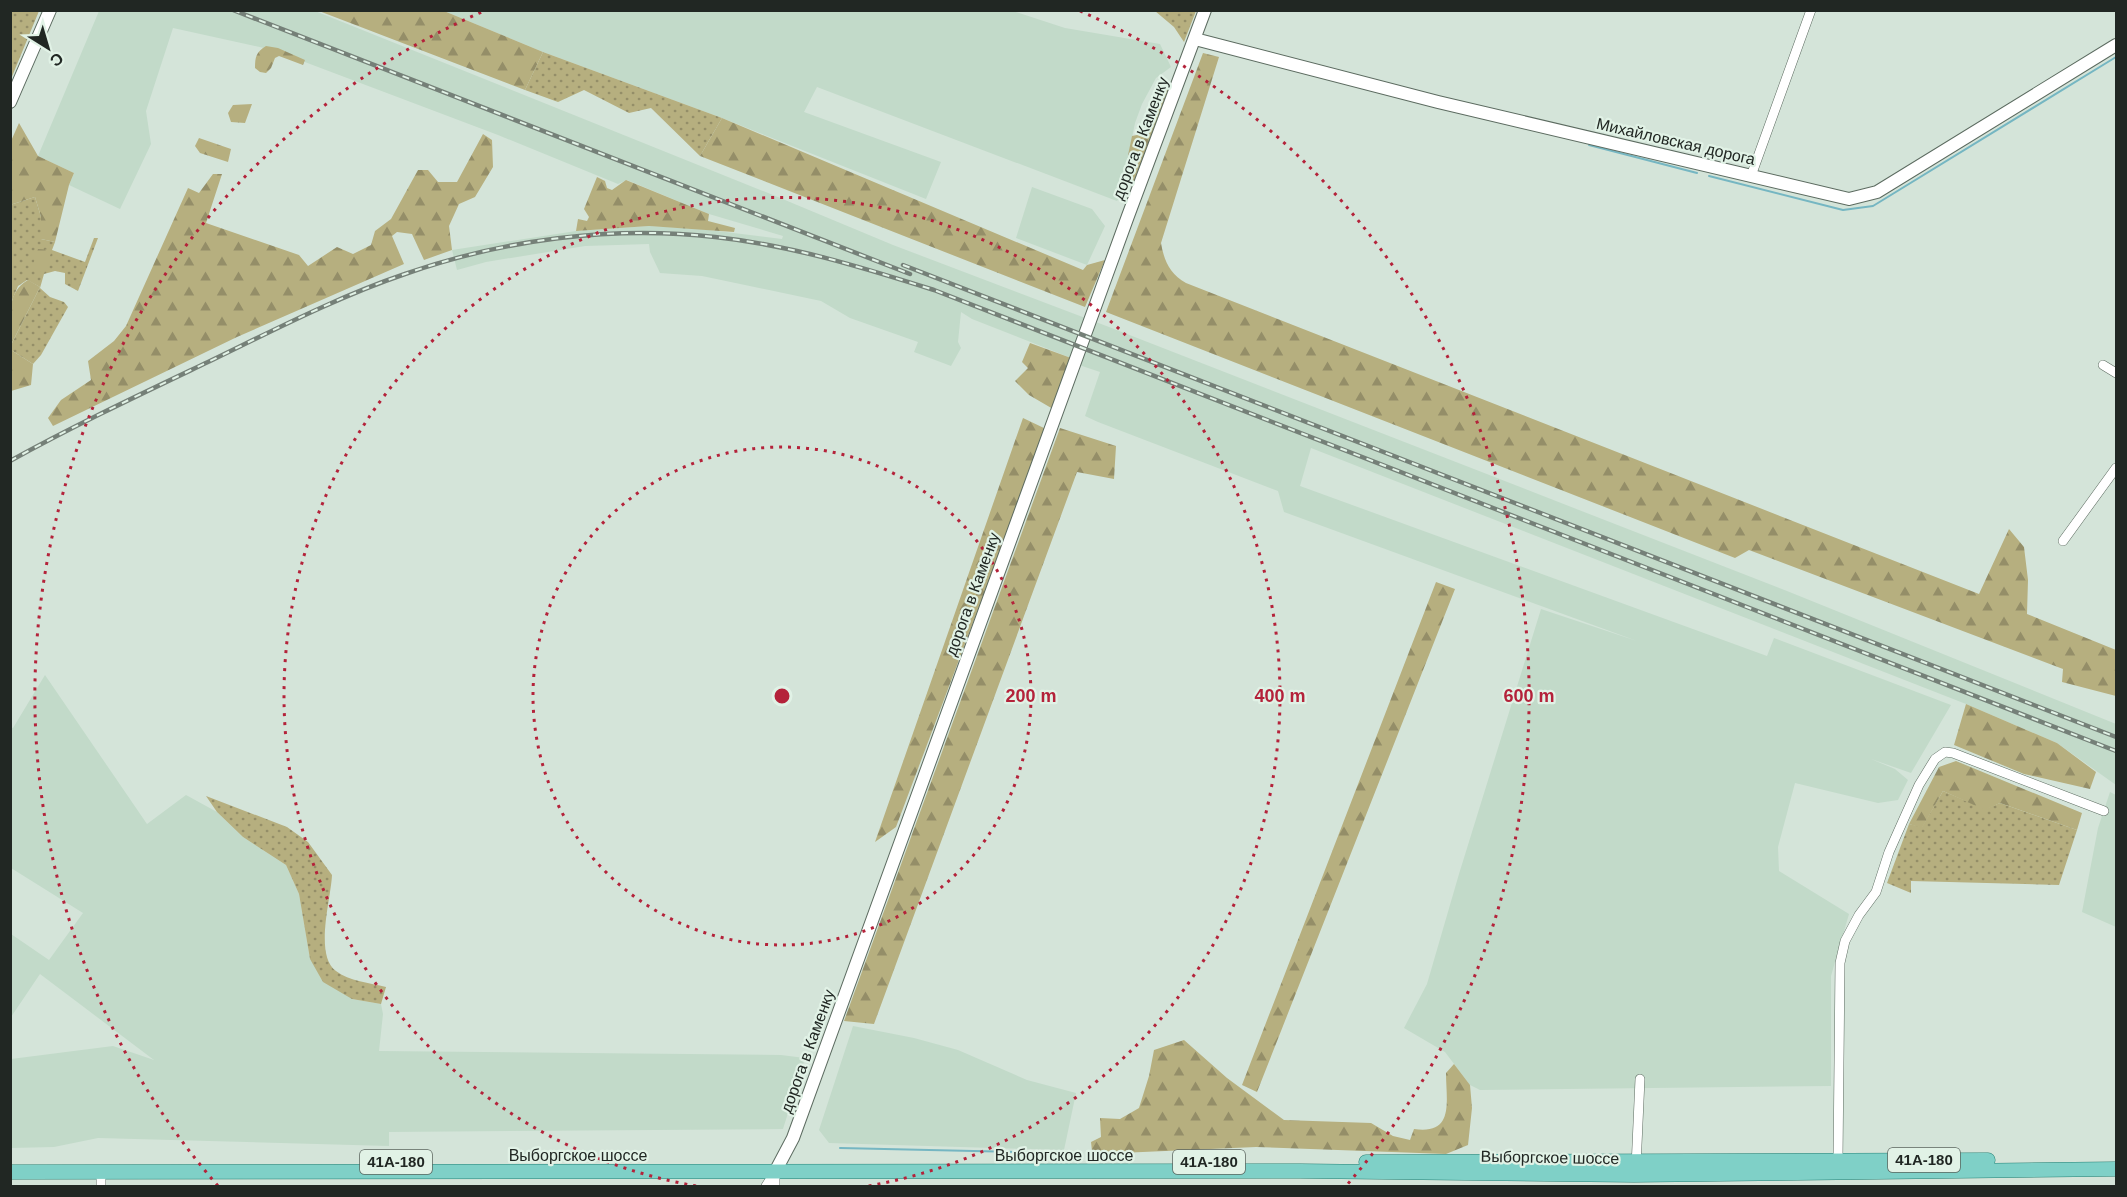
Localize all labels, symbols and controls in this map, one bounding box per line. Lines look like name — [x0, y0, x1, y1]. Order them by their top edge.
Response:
north arrow — [18, 18, 78, 78]
text: С — [47, 49, 66, 70]
street label: дорога в Каменку — [1109, 74, 1172, 202]
street label: Михайловская дорога — [1595, 115, 1757, 168]
street label: дорога в Каменку — [942, 530, 1003, 658]
centre of rings — [772, 686, 792, 706]
text: 200 m — [1005, 686, 1057, 706]
text: 400 m — [1254, 686, 1306, 706]
text: 600 m — [1503, 686, 1555, 706]
street label: дорога в Каменку — [777, 987, 838, 1115]
street label: Выборгское шоссе — [509, 1147, 647, 1164]
street label: Выборгское шоссе — [995, 1147, 1133, 1164]
street label: Выборгское шоссе — [1481, 1148, 1620, 1167]
road number: 41А-180 — [1888, 1148, 1960, 1172]
road number: 41А-180 — [360, 1150, 432, 1174]
road number: 41А-180 — [1173, 1150, 1245, 1174]

